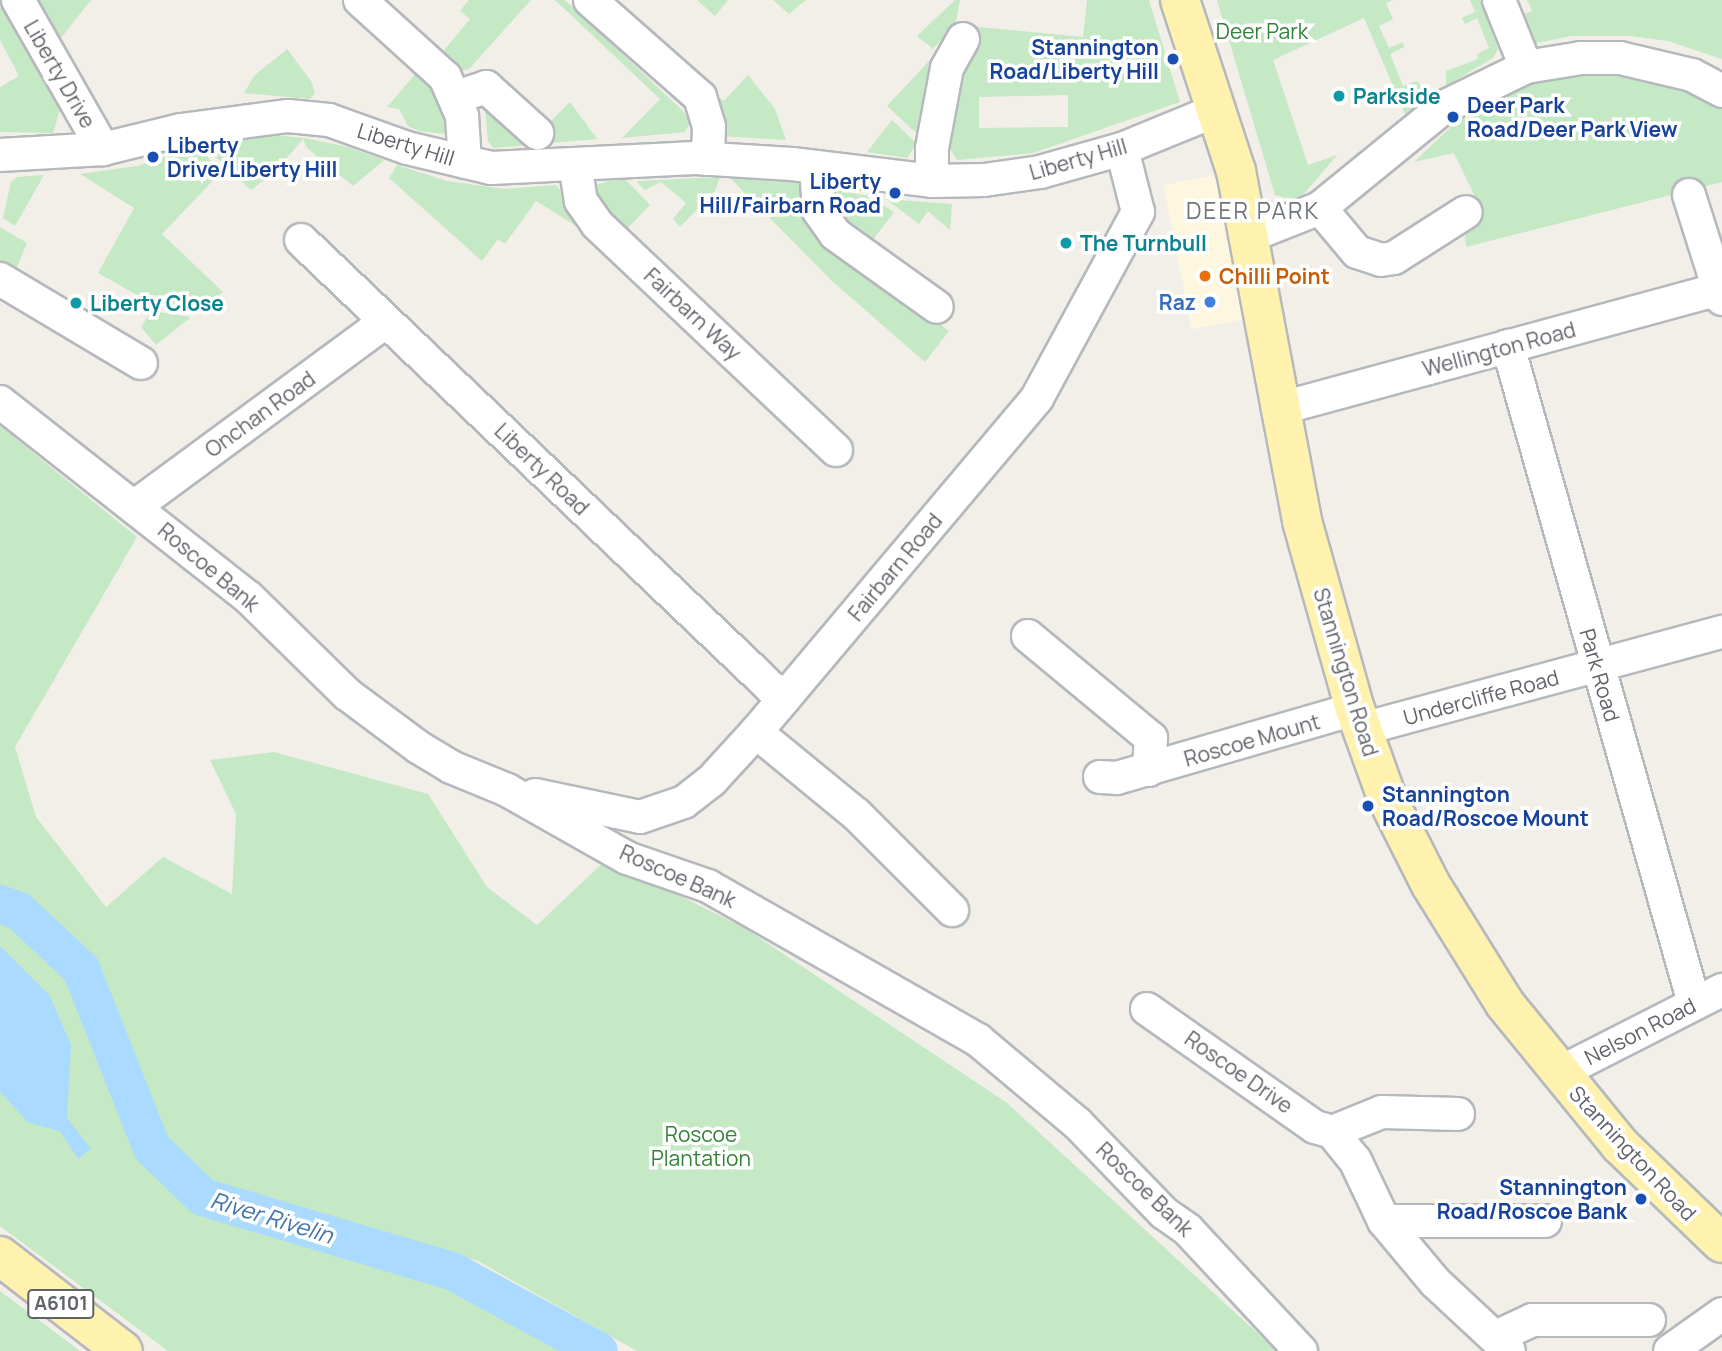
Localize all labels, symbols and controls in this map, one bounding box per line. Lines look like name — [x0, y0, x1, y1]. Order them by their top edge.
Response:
street label: Liberty Drive — [19, 16, 101, 132]
park label: Deer Park — [1216, 18, 1308, 44]
place label: Stannington Road/Liberty Hill — [989, 34, 1159, 84]
marker: Stannington Road/Liberty Hill — [1165, 51, 1181, 67]
place label: Parkside — [1353, 83, 1441, 109]
marker: Parkside — [1331, 88, 1347, 104]
place label: Deer Park Road/Deer Park View — [1467, 92, 1678, 142]
marker: Deer Park Road/Deer Park View — [1445, 109, 1461, 125]
street label: Liberty Hill — [354, 117, 458, 171]
place label: Liberty Drive/Liberty Hill — [167, 132, 338, 182]
street label: Liberty Hill — [1026, 133, 1130, 185]
marker: Liberty Drive/Liberty Hill — [145, 149, 161, 165]
place label: Liberty Hill/Fairbarn Road — [700, 168, 881, 218]
marker: Liberty Hill/Fairbarn Road — [887, 185, 903, 201]
district label: DEER PARK — [1187, 196, 1319, 224]
place label: The Turnbull — [1080, 230, 1207, 256]
marker: The Turnbull — [1058, 235, 1074, 251]
street label: Fairbarn Way — [639, 263, 747, 365]
place label: Chilli Point — [1219, 263, 1330, 289]
marker: Chilli Point — [1197, 268, 1213, 284]
place label: Raz — [1159, 289, 1196, 315]
place label: Liberty Close — [90, 290, 224, 316]
marker: Raz — [1202, 294, 1218, 310]
marker: Liberty Close — [68, 295, 84, 311]
street label: Wellington Road — [1420, 316, 1578, 382]
street label: Onchan Road — [200, 366, 320, 462]
street label: Liberty Road — [490, 418, 594, 520]
street label: Fairbarn Road — [843, 508, 947, 626]
street label: Roscoe Bank — [153, 517, 265, 617]
street label: Stannington Road — [1308, 585, 1384, 759]
street label: Park Road — [1575, 625, 1625, 725]
street label: Undercliffe Road — [1400, 664, 1562, 730]
street label: Roscoe Mount — [1181, 709, 1323, 771]
place label: Stannington Road/Roscoe Mount — [1382, 781, 1589, 831]
marker: Stannington Road/Roscoe Mount — [1360, 798, 1376, 814]
street label: Roscoe Bank — [616, 839, 740, 913]
street label: Nelson Road — [1580, 992, 1700, 1070]
street label: Roscoe Drive — [1180, 1026, 1298, 1118]
street label: Stannington Road — [1564, 1081, 1702, 1225]
park label: Roscoe Plantation — [651, 1121, 751, 1171]
street label: Roscoe Bank — [1092, 1137, 1198, 1241]
place label: Stannington Road/Roscoe Bank — [1437, 1174, 1627, 1224]
water label: River Rivelin — [208, 1185, 336, 1249]
marker: Stannington Road/Roscoe Bank — [1633, 1191, 1649, 1207]
road number: A6101 — [26, 1288, 96, 1320]

